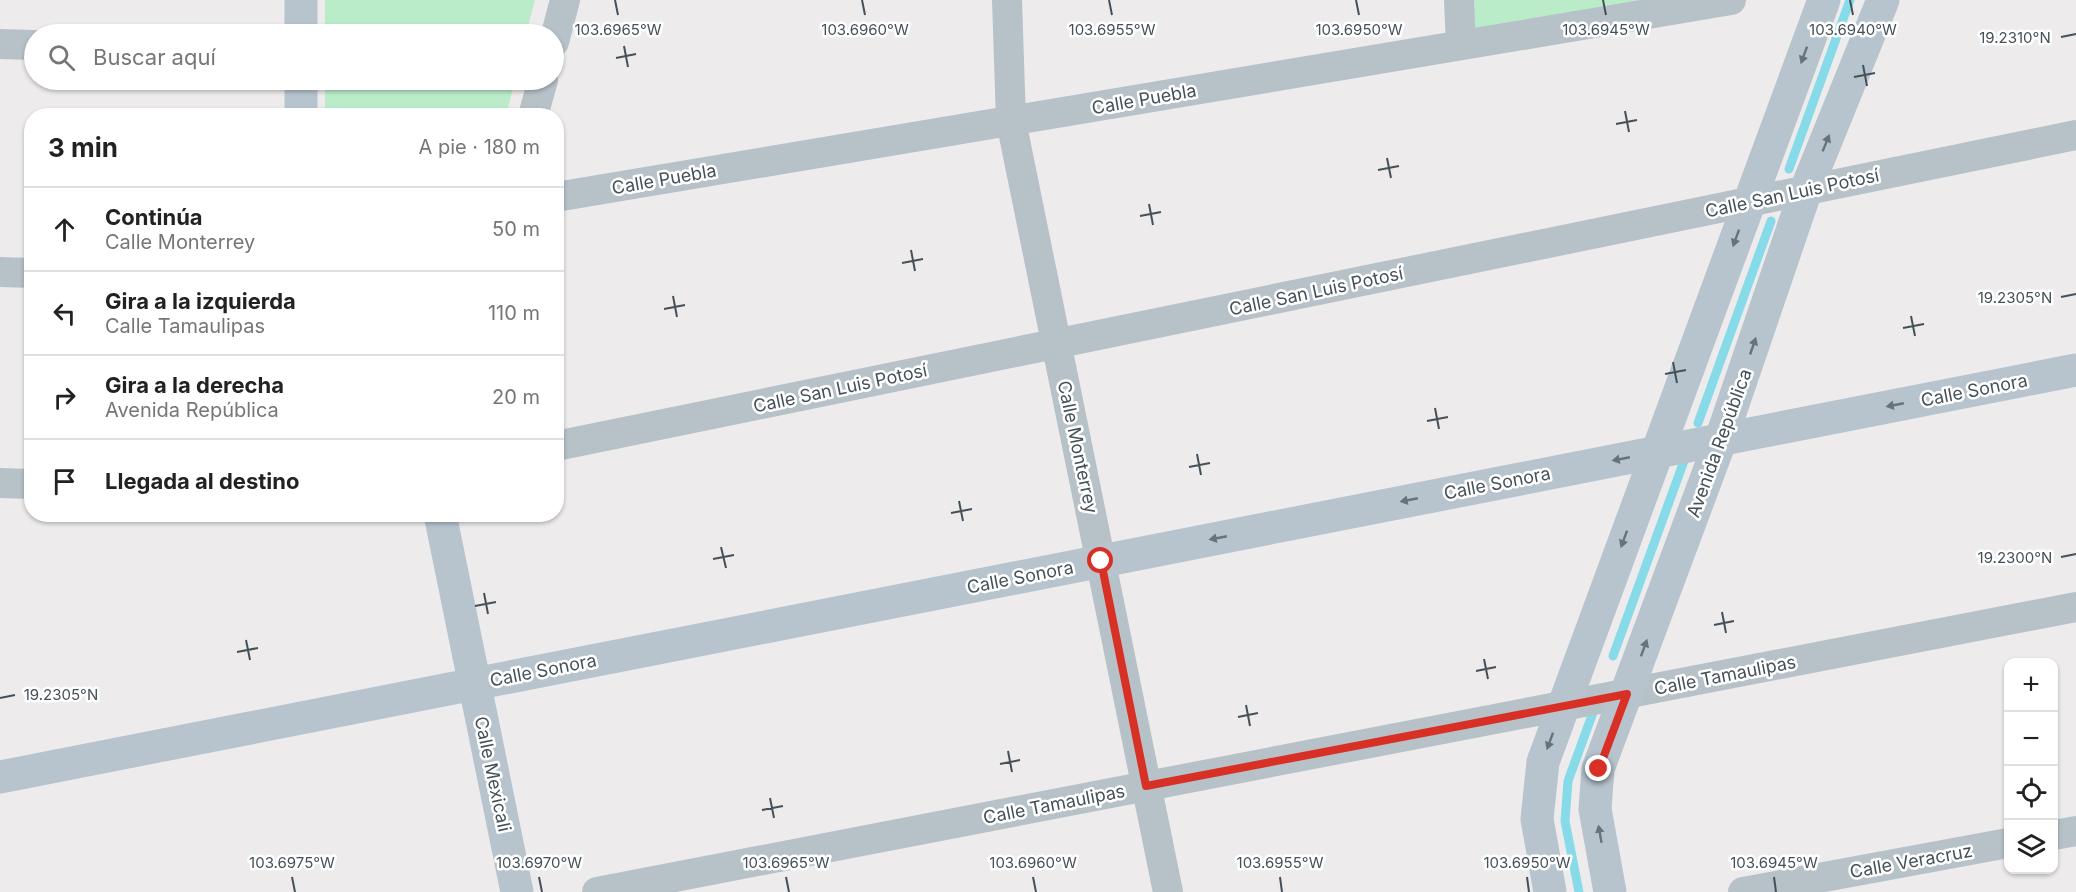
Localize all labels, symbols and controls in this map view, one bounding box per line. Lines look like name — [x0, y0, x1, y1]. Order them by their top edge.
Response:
text: 103.6965°W — [574, 20, 662, 39]
text: 103.6960°W — [821, 20, 909, 39]
text: 103.6955°W — [1069, 20, 1156, 39]
text: 103.6950°W — [1315, 20, 1403, 39]
text: 103.6945°W — [1562, 20, 1650, 39]
text: 103.6940°W — [1809, 20, 1897, 39]
search box — [24, 24, 564, 90]
text: 19.2310°N — [1979, 28, 2051, 47]
icon: search — [45, 41, 78, 74]
text: Buscar aquí — [93, 44, 216, 70]
one-way arrow — [1798, 46, 1808, 64]
street label: Calle Puebla — [1090, 79, 1198, 119]
text: 3 min — [48, 132, 118, 163]
one-way arrow — [1821, 134, 1831, 152]
text: A pie · 180 m — [419, 135, 540, 159]
street label: Calle Puebla — [610, 159, 718, 199]
street label: Calle San Luis Potosí — [1703, 164, 1881, 222]
text: Continúa — [105, 204, 203, 230]
icon: ahead — [48, 213, 81, 246]
text: 50 m — [492, 217, 540, 241]
one-way arrow — [1730, 229, 1740, 247]
text: Calle Monterrey — [105, 230, 255, 254]
street label: Calle San Luis Potosí — [1227, 262, 1405, 320]
text: Gira a la izquierda — [105, 288, 296, 314]
text: 19.2305°N — [1978, 288, 2052, 307]
icon: left — [48, 297, 81, 330]
text: 110 m — [488, 301, 540, 325]
text: Calle Tamaulipas — [105, 314, 265, 338]
one-way arrow — [1749, 337, 1758, 355]
street label: Calle San Luis Potosí — [751, 359, 929, 417]
street label: Avenida República — [1682, 366, 1756, 520]
street label: Calle Sonora — [1919, 369, 2029, 411]
text: Gira a la derecha — [105, 372, 284, 398]
street label: Calle Monterrey — [1054, 379, 1102, 515]
icon: right — [48, 381, 81, 414]
text: 20 m — [492, 385, 540, 409]
text: Avenida República — [105, 398, 279, 422]
one-way arrow — [1885, 401, 1904, 410]
one-way arrow — [1611, 455, 1630, 464]
street label: Calle Sonora — [1442, 462, 1552, 504]
icon: arrive — [48, 465, 81, 498]
text: Llegada al destino — [105, 468, 299, 494]
one-way arrow — [1400, 496, 1419, 505]
one-way arrow — [1619, 530, 1629, 548]
one-way arrow — [1208, 534, 1227, 543]
route start — [1087, 547, 1113, 573]
text: 19.2300°N — [1978, 548, 2052, 567]
street label: Calle Sonora — [965, 556, 1075, 598]
one-way arrow — [1639, 639, 1649, 657]
street label: Calle Sonora — [488, 649, 598, 691]
street label: Calle Tamaulipas — [1652, 651, 1798, 699]
map controls — [2004, 658, 2058, 874]
button: + — [2004, 658, 2058, 712]
text: 19.2305°N — [24, 685, 98, 704]
button: − — [2004, 712, 2058, 766]
street label: Calle Mexicali — [471, 714, 515, 834]
one-way arrow — [1545, 733, 1555, 751]
route end — [1585, 755, 1611, 781]
button: locate — [2004, 766, 2058, 820]
street label: Calle Tamaulipas — [981, 780, 1127, 828]
button: layers — [2004, 820, 2058, 874]
one-way arrow — [1595, 825, 1604, 844]
street label: Calle Veracruz — [1848, 840, 1974, 882]
text: 103.6975°W — [249, 853, 335, 872]
text: 103.6970°W — [496, 853, 582, 872]
text: 103.6965°W — [742, 853, 830, 872]
text: 103.6960°W — [989, 853, 1077, 872]
text: 103.6955°W — [1237, 853, 1324, 872]
text: 103.6950°W — [1483, 853, 1571, 872]
text: 103.6945°W — [1730, 853, 1818, 872]

